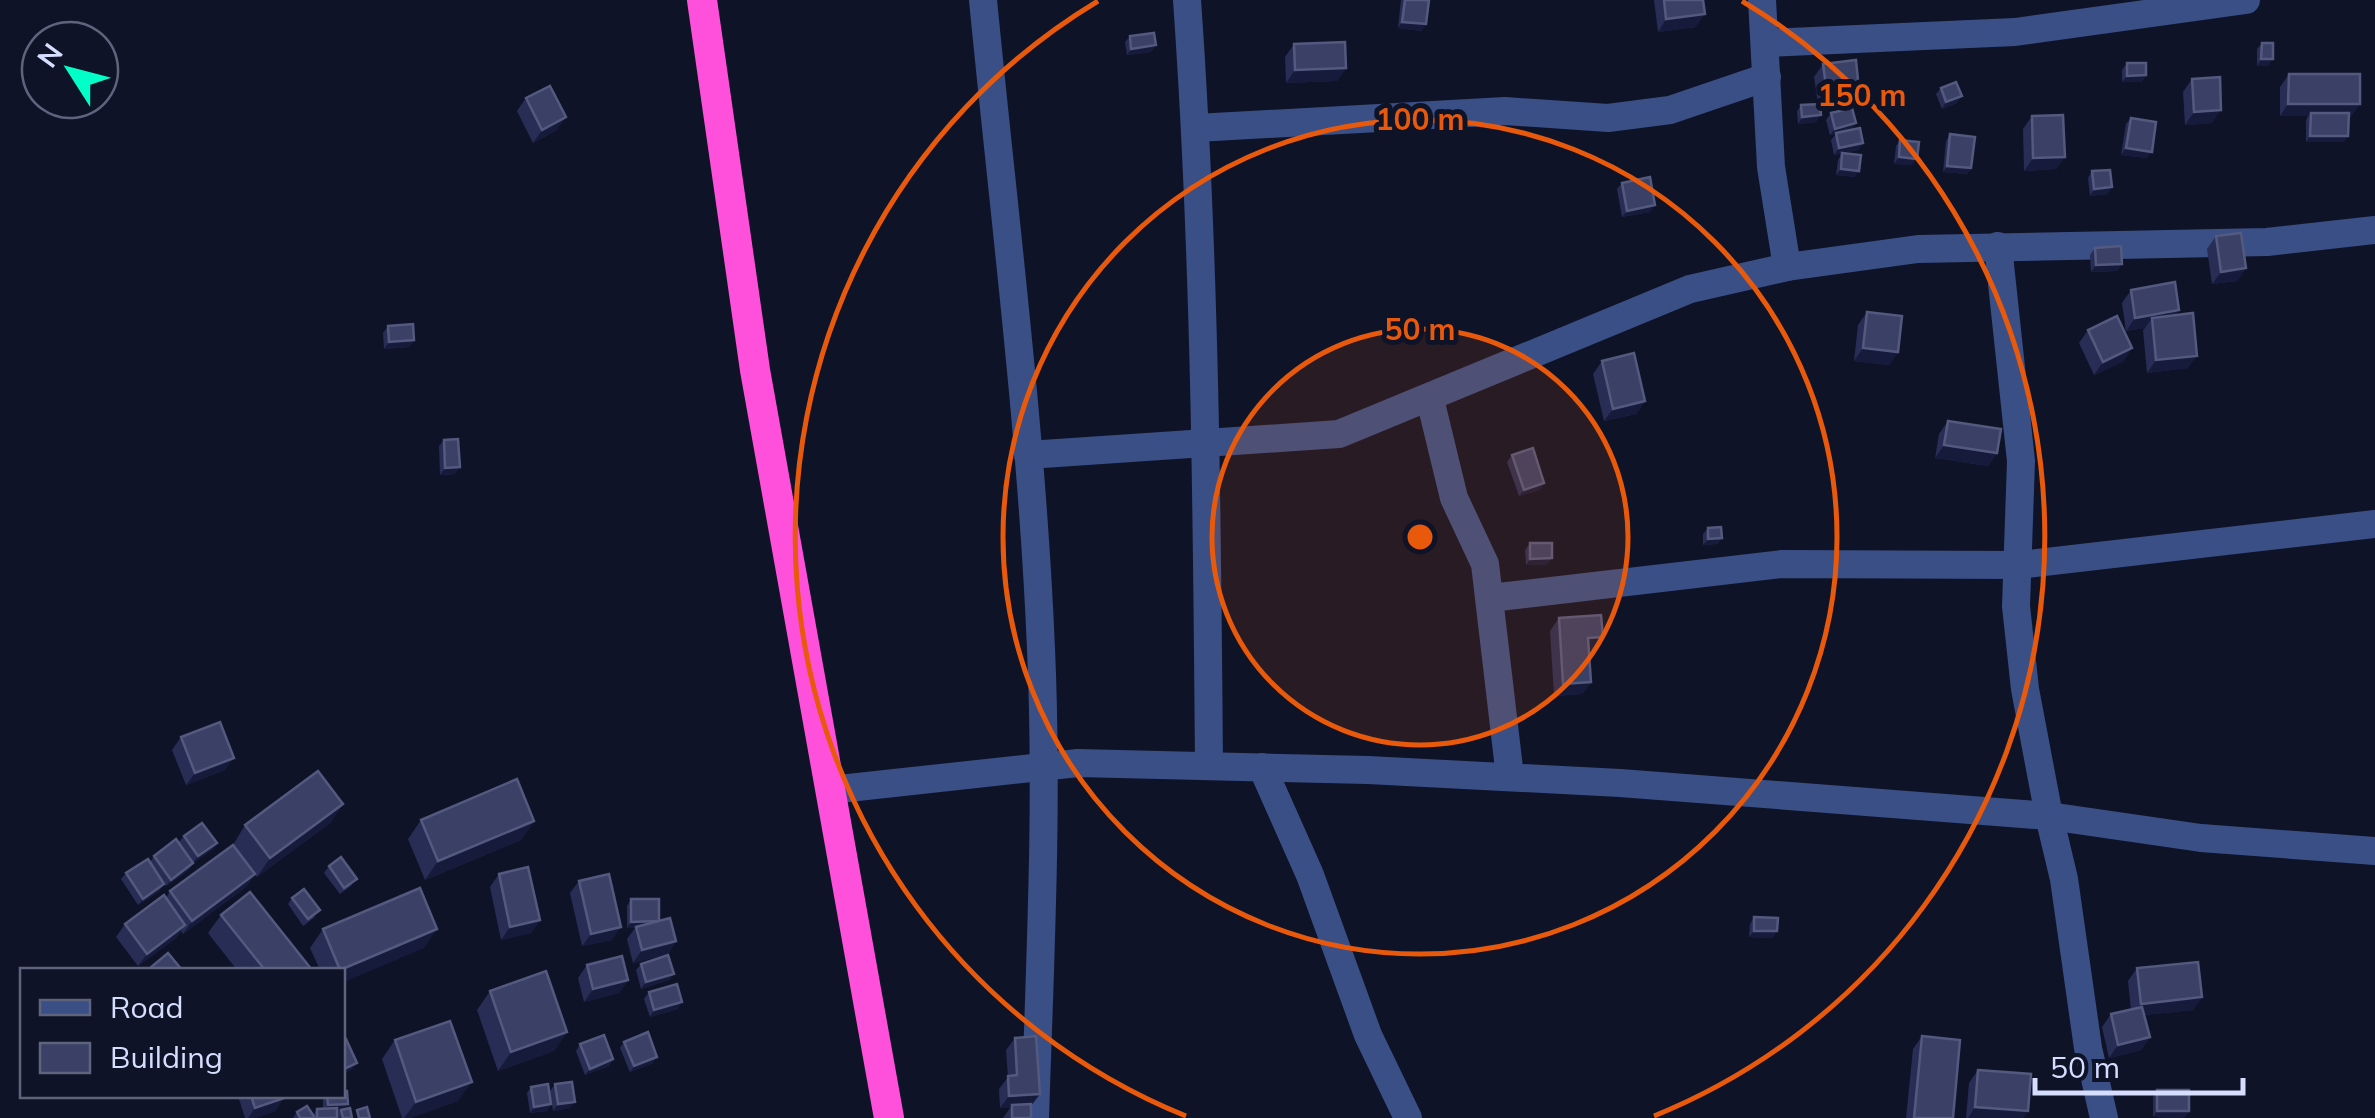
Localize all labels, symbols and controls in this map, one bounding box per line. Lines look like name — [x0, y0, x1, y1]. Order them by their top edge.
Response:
north arrow — [20, 20, 120, 120]
text: N — [29, 36, 70, 74]
text: 150 m — [1817, 76, 1907, 114]
text: 100 m — [1375, 100, 1465, 138]
text: 50 m — [1384, 310, 1456, 348]
centre of rings — [1402, 519, 1438, 555]
legend — [20, 968, 345, 1098]
text: Road — [110, 988, 184, 1026]
scale bar — [2035, 1033, 2242, 1095]
text: Building — [110, 1038, 223, 1076]
text: 50 m — [2050, 1048, 2120, 1086]

